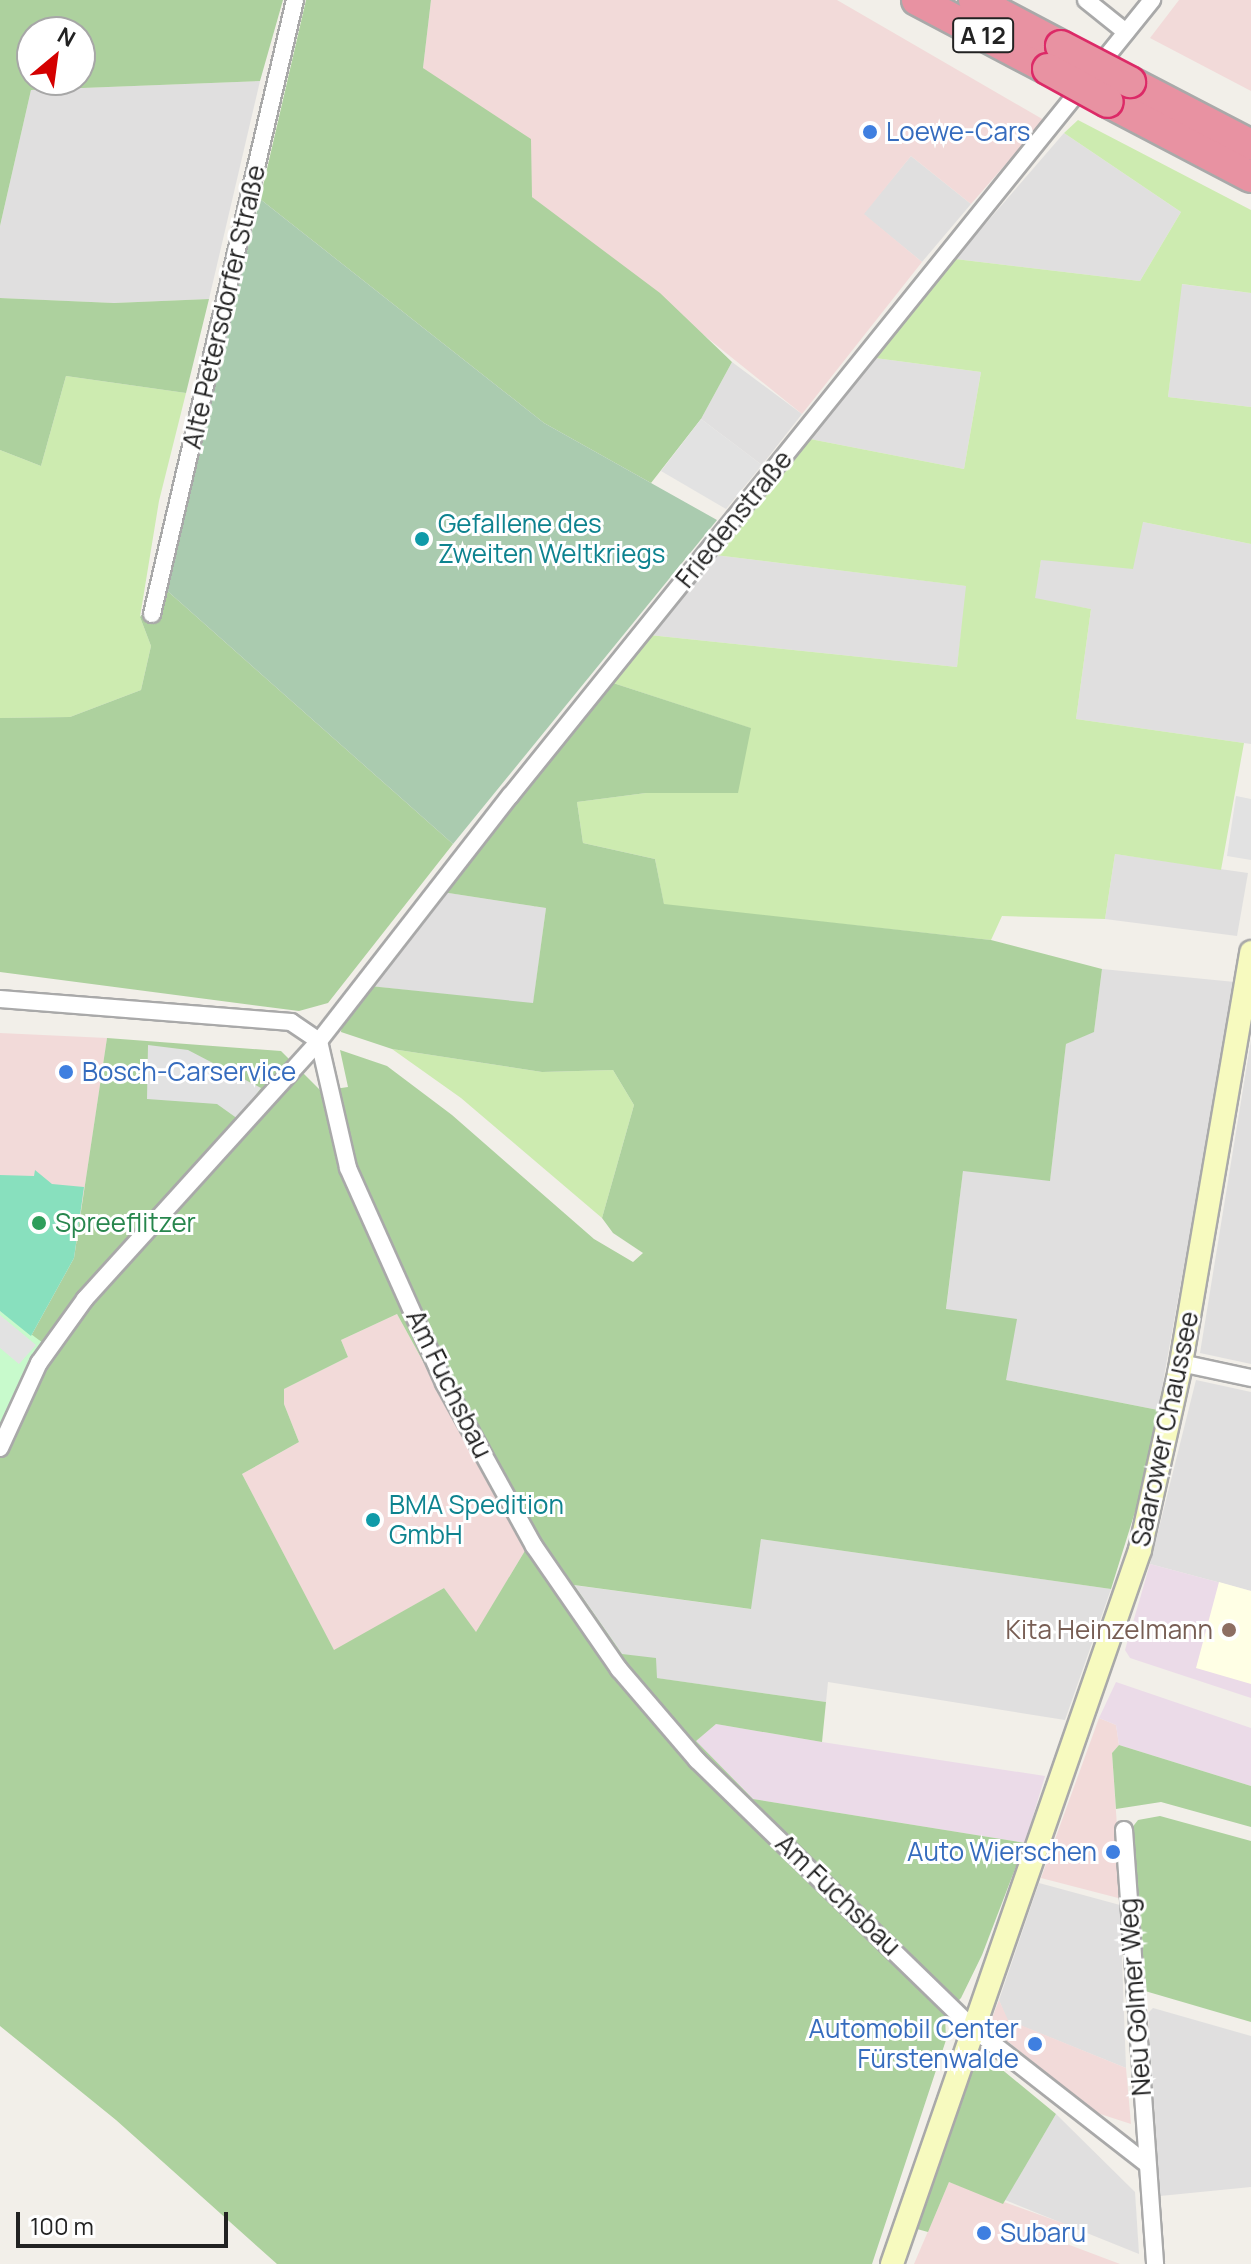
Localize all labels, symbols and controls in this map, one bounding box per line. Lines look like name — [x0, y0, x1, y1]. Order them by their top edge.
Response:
road number: A 12 — [951, 15, 1015, 55]
north arrow — [16, 16, 96, 96]
text: N — [52, 20, 81, 54]
place label: Loewe-Cars — [886, 116, 1030, 148]
marker: Loewe-Cars — [861, 123, 879, 141]
street label: Alte Petersdorfer Straße — [176, 162, 272, 452]
street label: Friedenstraße — [669, 444, 799, 594]
place label: Gefallene des Zweiten Weltkriegs — [438, 508, 665, 570]
marker: Gefallene des Zweiten Weltkriegs — [413, 530, 431, 548]
place label: Bosch-Carservice — [82, 1056, 296, 1088]
marker: Bosch-Carservice — [57, 1063, 75, 1081]
place label: Spreeflitzer — [55, 1207, 196, 1239]
marker: Spreeflitzer — [30, 1214, 48, 1232]
street label: Am Fuchsbau — [400, 1305, 498, 1463]
street label: Saarower Chaussee — [1125, 1309, 1205, 1549]
place label: BMA Spedition GmbH — [389, 1489, 564, 1550]
marker: BMA Spedition GmbH — [364, 1511, 382, 1529]
place label: Kita Heinzelmann — [1006, 1614, 1213, 1646]
marker: Kita Heinzelmann — [1220, 1621, 1238, 1639]
street label: Am Fuchsbau — [769, 1828, 907, 1962]
place label: Auto Wierschen — [907, 1836, 1097, 1868]
marker: Auto Wierschen — [1104, 1843, 1122, 1861]
street label: Neu Golmer Weg — [1113, 1897, 1157, 2097]
place label: Automobil Center Fürstenwalde — [808, 2013, 1019, 2074]
marker: Automobil Center Fürstenwalde — [1026, 2035, 1044, 2053]
scale bar — [20, 2196, 232, 2246]
text: 100 m — [30, 2209, 94, 2242]
place label: Subaru — [1000, 2217, 1086, 2249]
marker: Subaru — [975, 2224, 993, 2242]

